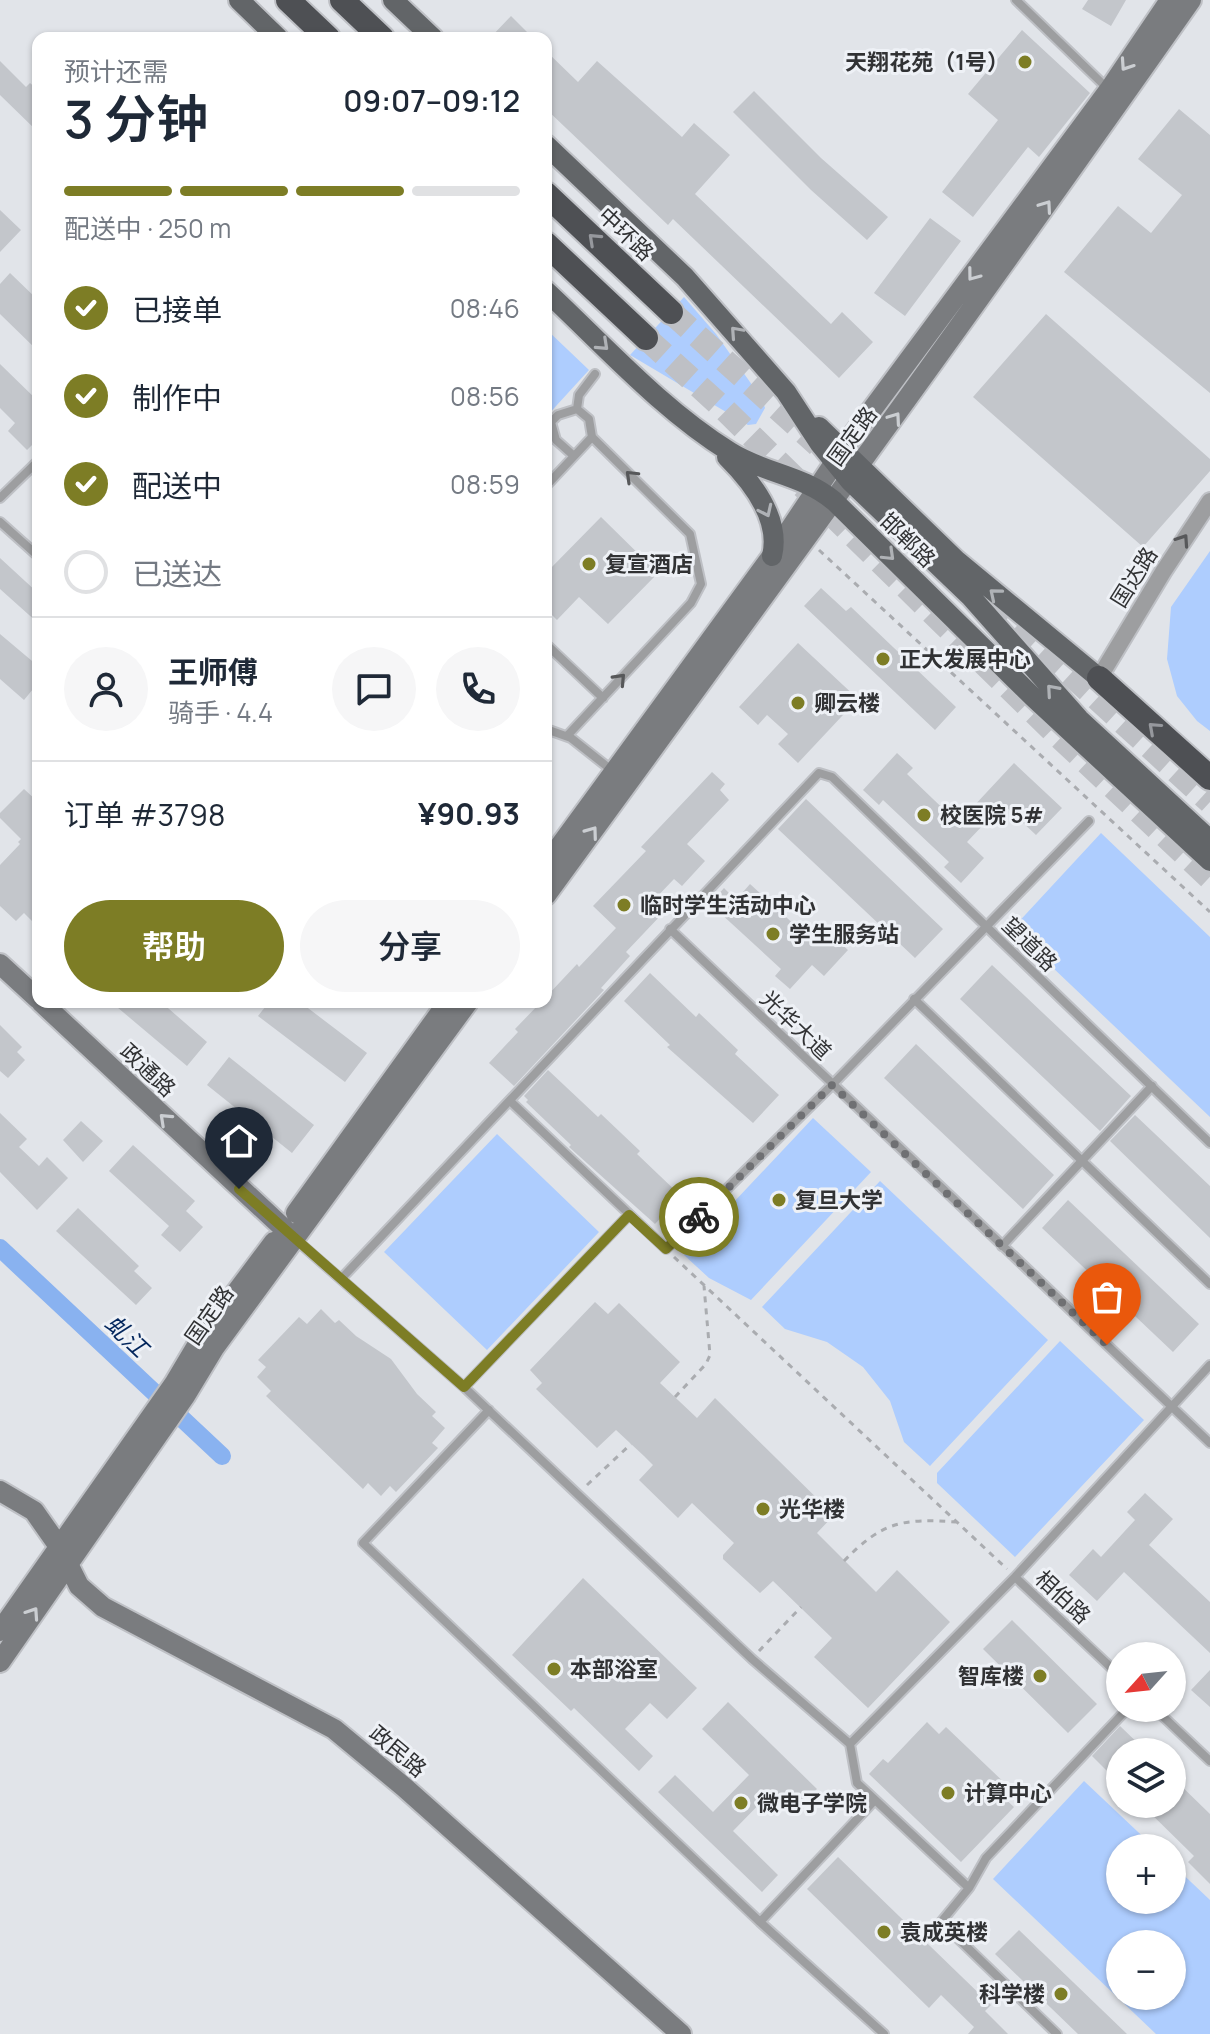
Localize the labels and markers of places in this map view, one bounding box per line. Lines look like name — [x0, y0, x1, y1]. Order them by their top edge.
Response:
place label: 天翔花苑（1号） — [845, 47, 1009, 77]
marker: 天翔花苑（1号） — [1016, 53, 1034, 71]
place label: 复宣酒店 — [605, 549, 693, 579]
marker: 复宣酒店 — [580, 555, 598, 573]
place label: 正大发展中心 — [899, 644, 1031, 674]
marker: 正大发展中心 — [874, 650, 892, 668]
place label: 卿云楼 — [814, 688, 880, 718]
marker: 卿云楼 — [789, 694, 807, 712]
place label: 校医院 5# — [940, 800, 1044, 830]
marker: 校医院 5# — [915, 806, 933, 824]
place label: 临时学生活动中心 — [640, 890, 816, 920]
marker: 临时学生活动中心 — [615, 896, 633, 914]
place label: 学生服务站 — [789, 919, 899, 949]
marker: 学生服务站 — [764, 925, 782, 943]
pin — [205, 1107, 273, 1189]
place label: 复旦大学 — [795, 1185, 883, 1215]
marker: 复旦大学 — [770, 1191, 788, 1209]
pin — [1073, 1263, 1141, 1345]
place label: 光华楼 — [779, 1494, 845, 1524]
marker: 光华楼 — [754, 1500, 772, 1518]
place label: 本部浴室 — [570, 1654, 658, 1684]
marker: 本部浴室 — [545, 1660, 563, 1678]
place label: 智库楼 — [958, 1661, 1024, 1691]
marker: 智库楼 — [1031, 1667, 1049, 1685]
place label: 计算中心 — [964, 1778, 1052, 1808]
marker: 计算中心 — [939, 1784, 957, 1802]
place label: 微电子学院 — [757, 1788, 867, 1818]
marker: 微电子学院 — [732, 1794, 750, 1812]
place label: 袁成英楼 — [900, 1917, 988, 1947]
marker: 袁成英楼 — [875, 1923, 893, 1941]
place label: 科学楼 — [979, 1979, 1045, 2009]
marker: 科学楼 — [1052, 1985, 1070, 2003]

